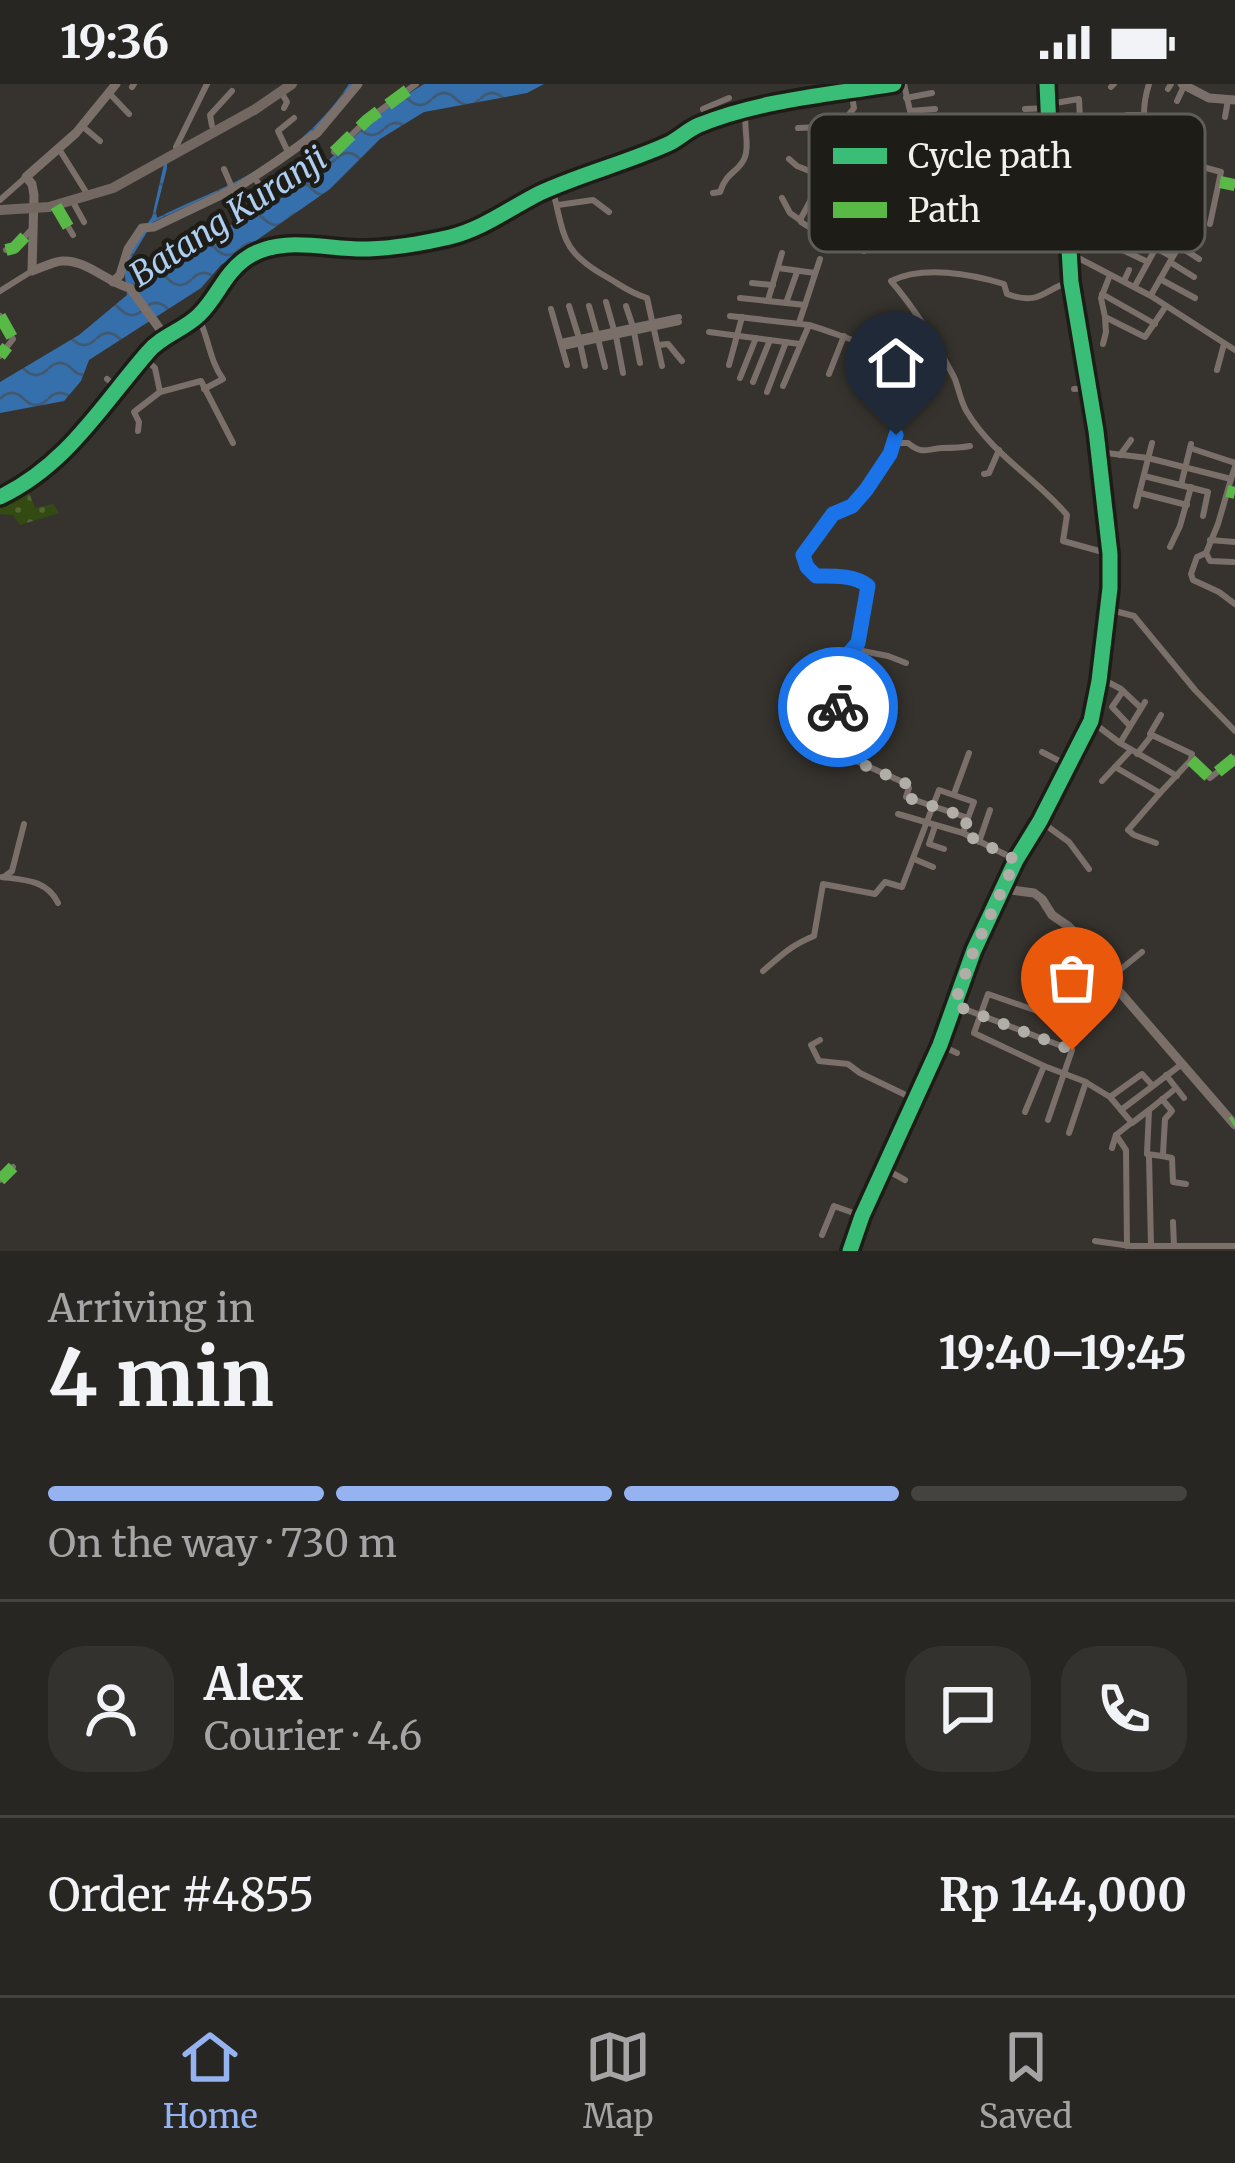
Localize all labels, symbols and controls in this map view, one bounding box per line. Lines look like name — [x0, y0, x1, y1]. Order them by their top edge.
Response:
text: 19:36 — [60, 14, 169, 70]
legend — [809, 114, 1205, 252]
text: Cycle path — [908, 136, 1072, 177]
water label: Batang Kuranji — [122, 138, 334, 295]
text: Path — [908, 190, 981, 231]
pin — [845, 312, 947, 435]
icon: home — [863, 330, 929, 396]
courier — [778, 647, 898, 767]
icon: bike — [805, 674, 871, 740]
pin — [1021, 927, 1123, 1050]
icon: bag — [1039, 945, 1105, 1011]
text: Arriving in — [48, 1284, 255, 1333]
text: 19:40–19:45 — [938, 1325, 1187, 1381]
text: 4 min — [48, 1329, 274, 1427]
text: On the way · 730 m — [48, 1519, 397, 1568]
button: person — [48, 1646, 174, 1772]
button: chat — [905, 1646, 1031, 1772]
button: phone — [1061, 1646, 1187, 1772]
text: Alex — [204, 1656, 303, 1712]
text: Courier · 4.6 — [204, 1712, 422, 1761]
text: Order #4855 — [48, 1867, 314, 1923]
text: Rp 144,000 — [939, 1867, 1187, 1923]
tab: Home — [163, 2024, 258, 2137]
tab: Map — [583, 2024, 653, 2137]
tab: Saved — [979, 2024, 1072, 2137]

